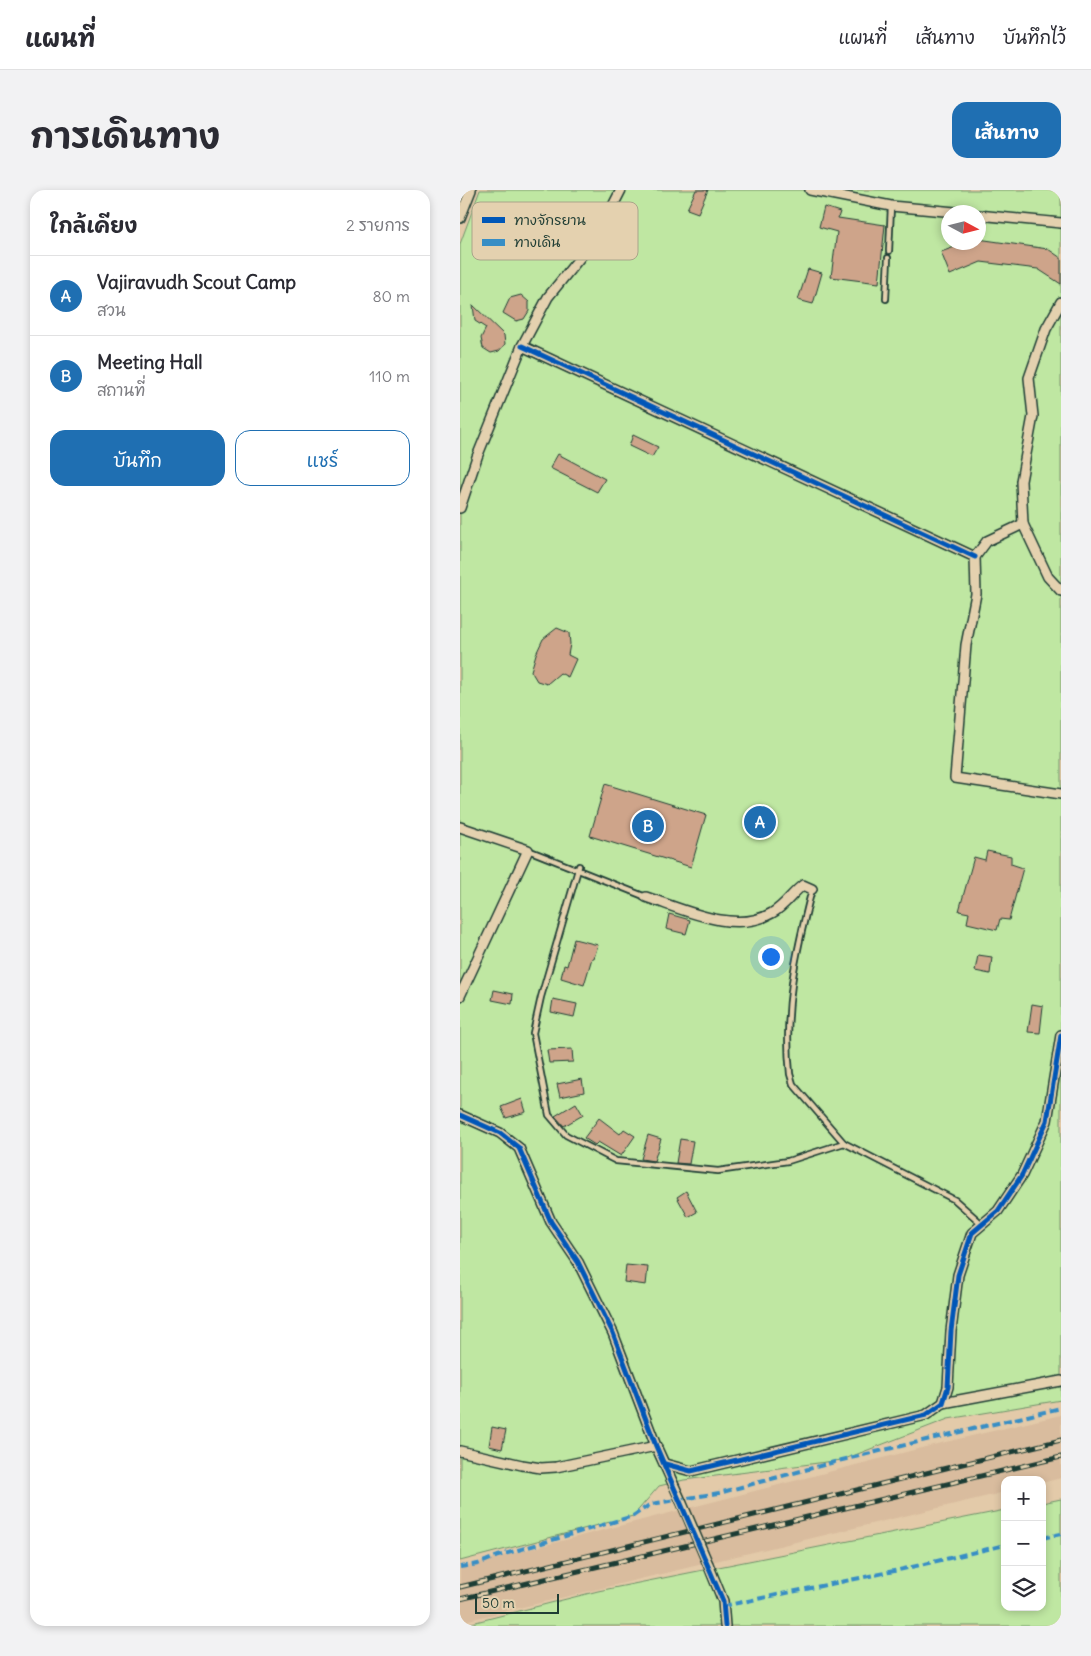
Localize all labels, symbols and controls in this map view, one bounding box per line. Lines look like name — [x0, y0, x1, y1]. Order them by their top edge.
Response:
text: แผนที่ — [25, 23, 95, 53]
text: แผนที่ — [839, 26, 887, 49]
text: เส้นทาง — [915, 26, 975, 49]
text: บันทึกไว้ — [1003, 26, 1066, 49]
button: เส้นทาง — [952, 102, 1061, 158]
text: การเดินทาง — [30, 113, 220, 157]
legend — [472, 202, 638, 260]
north arrow — [941, 205, 986, 250]
text: ทางจักรยาน — [514, 211, 587, 229]
text: ใกล้เคียง — [50, 212, 137, 239]
text: 2 รายการ — [346, 215, 410, 235]
text: ทางเดิน — [514, 233, 561, 251]
text: Vajiravudh Scout Camp — [97, 270, 296, 294]
text: A — [61, 286, 71, 306]
text: 80 m — [372, 286, 410, 306]
text: สวน — [97, 300, 126, 320]
text: Meeting Hall — [97, 350, 203, 374]
text: B — [61, 366, 71, 386]
text: 110 m — [369, 366, 410, 386]
text: สถานที่ — [97, 380, 145, 400]
button: บันทึก — [50, 430, 225, 486]
button: แชร์ — [235, 430, 410, 486]
pin: A — [744, 803, 776, 841]
pin: B — [632, 807, 664, 845]
your location — [758, 944, 784, 970]
map controls — [1001, 1476, 1046, 1611]
button: + — [1001, 1476, 1046, 1521]
button: − — [1001, 1521, 1046, 1566]
button: layers — [1001, 1566, 1046, 1611]
scale bar — [475, 1591, 559, 1614]
text: 50 m — [482, 1594, 515, 1612]

